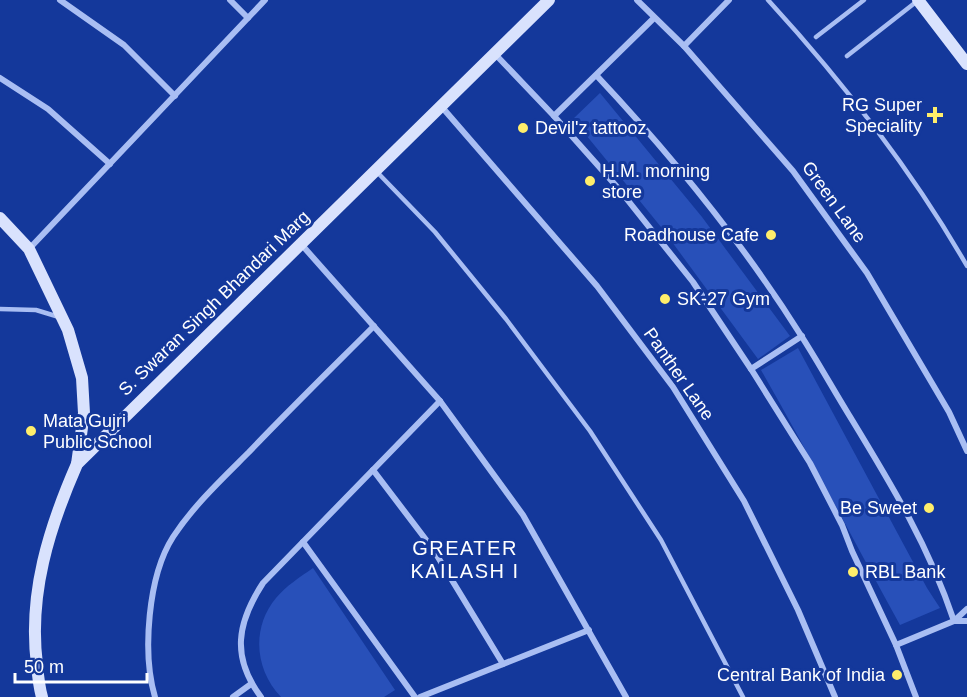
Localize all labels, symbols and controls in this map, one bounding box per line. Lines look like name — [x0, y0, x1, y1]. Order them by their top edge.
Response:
place label: RG Super Speciality — [842, 95, 922, 136]
marker: RG Super Speciality — [926, 106, 944, 124]
place label: Devil'z tattooz — [535, 118, 646, 138]
marker: Devil'z tattooz — [516, 121, 530, 135]
street label: Green Lane — [798, 158, 870, 246]
place label: H.M. morning store — [602, 161, 710, 202]
marker: H.M. morning store — [583, 174, 597, 188]
street label: S. Swaran Singh Bhandari Marg — [115, 206, 313, 400]
place label: Roadhouse Cafe — [624, 225, 759, 245]
marker: Roadhouse Cafe — [764, 228, 778, 242]
place label: SK-27 Gym — [677, 289, 770, 309]
marker: SK-27 Gym — [658, 292, 672, 306]
street label: Panther Lane — [640, 324, 718, 424]
place label: Mata Gujri Public School — [43, 411, 152, 452]
marker: Mata Gujri Public School — [24, 424, 38, 438]
place label: Be Sweet — [840, 498, 917, 518]
marker: Be Sweet — [922, 501, 936, 515]
district label: GREATER KAILASH I — [410, 537, 520, 582]
place label: RBL Bank — [865, 562, 946, 582]
marker: RBL Bank — [846, 565, 860, 579]
scale bar — [15, 646, 147, 684]
text: 50 m — [24, 657, 64, 677]
place label: Central Bank of India — [717, 665, 886, 685]
marker: Central Bank of India — [890, 668, 904, 682]

